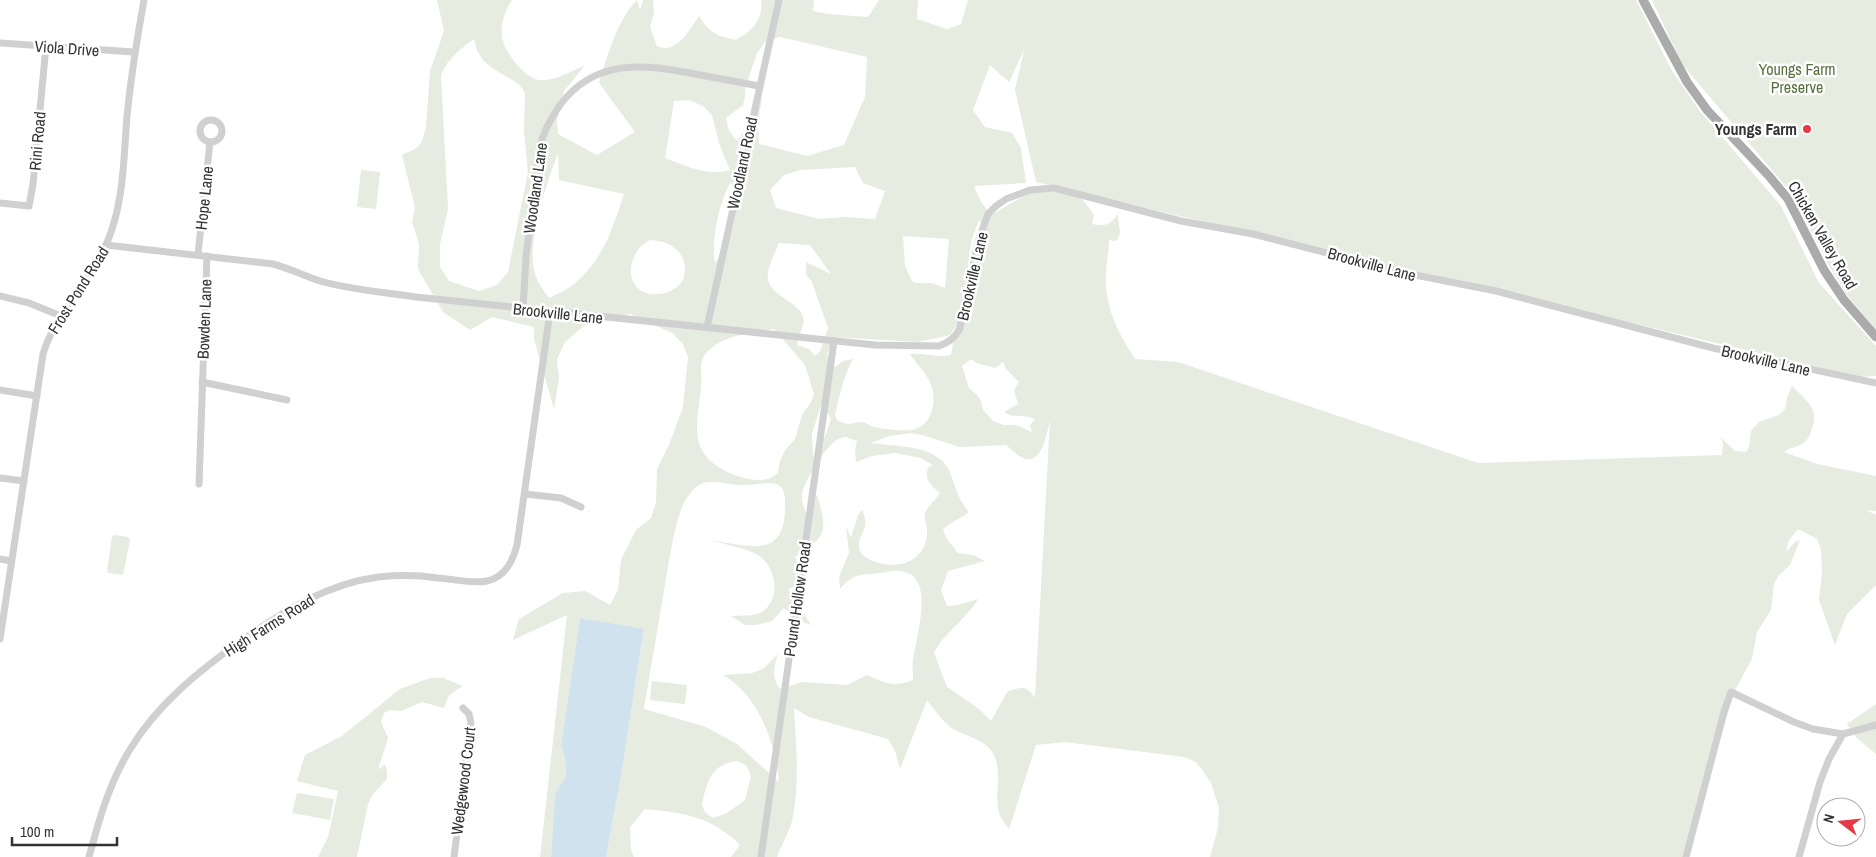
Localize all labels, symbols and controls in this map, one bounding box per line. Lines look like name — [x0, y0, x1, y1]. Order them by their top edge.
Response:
street label: Viola Drive — [34, 35, 100, 61]
park label: Youngs Farm Preserve — [1758, 58, 1836, 98]
street label: Rini Road — [23, 111, 51, 171]
street label: Woodland Road — [721, 115, 763, 211]
place label: Youngs Farm — [1715, 118, 1797, 140]
marker: Youngs Farm — [1801, 123, 1813, 135]
street label: Woodland Lane — [518, 141, 552, 235]
street label: Hope Lane — [190, 165, 218, 231]
street label: Chicken Valley Road — [1783, 177, 1863, 293]
street label: Brookville Lane — [951, 229, 993, 323]
street label: Frost Pond Road — [42, 242, 114, 338]
street label: Brookville Lane — [1325, 242, 1419, 286]
street label: Bowden Lane — [192, 279, 216, 359]
street label: Brookville Lane — [512, 297, 604, 329]
street label: Brookville Lane — [1719, 339, 1813, 381]
street label: Pound Hollow Road — [778, 540, 816, 658]
street label: High Farms Road — [220, 588, 318, 662]
street label: Wedgewood Court — [445, 726, 481, 836]
north arrow — [1816, 797, 1866, 847]
text: N — [1819, 812, 1838, 825]
scale bar — [12, 814, 118, 846]
text: 100 m — [20, 821, 54, 842]

